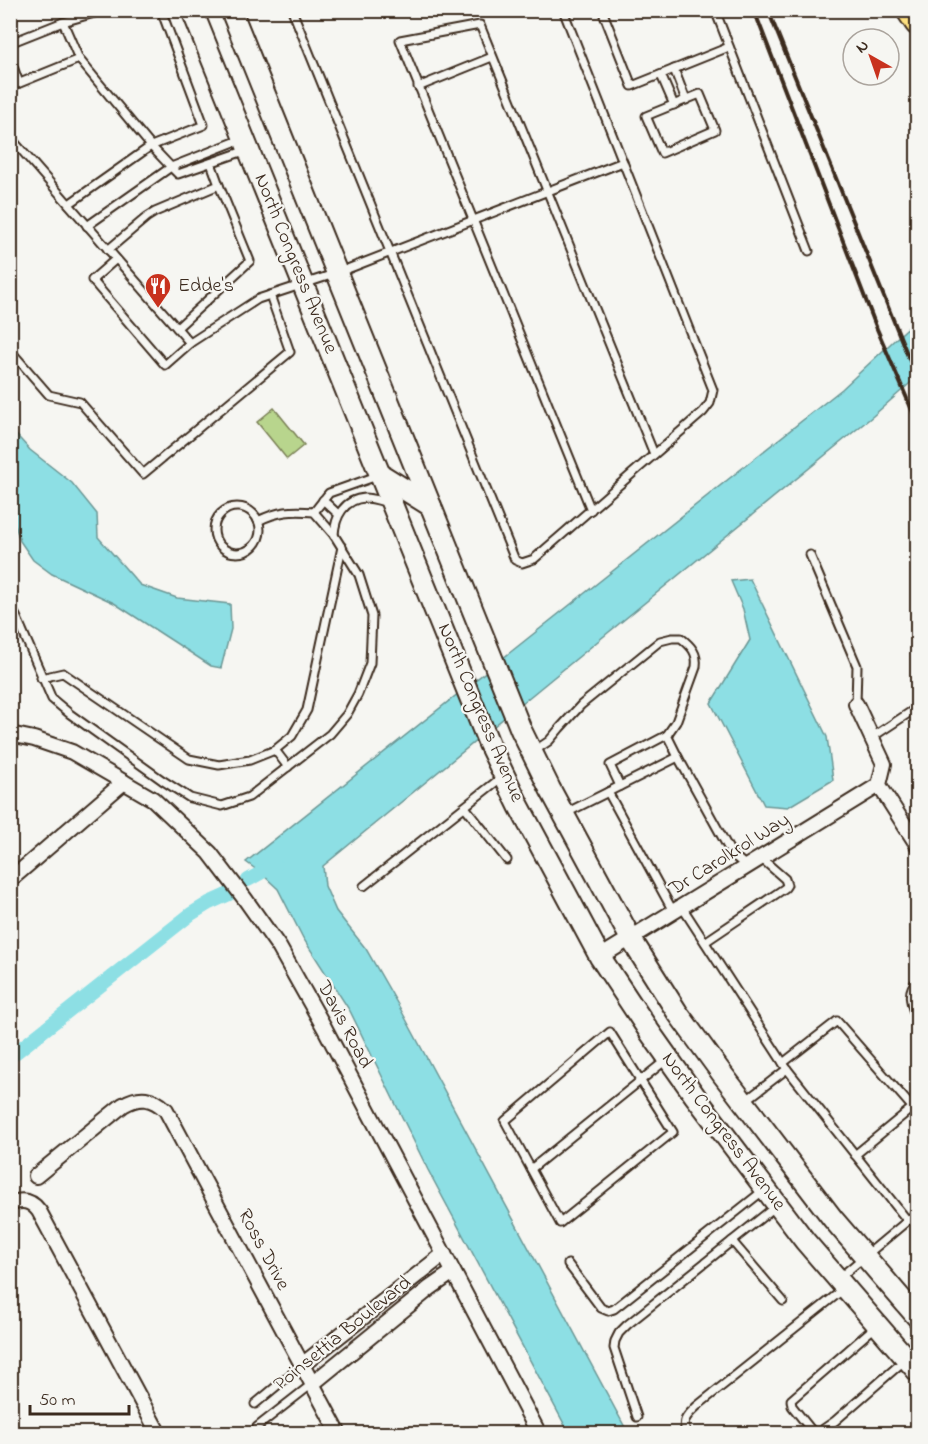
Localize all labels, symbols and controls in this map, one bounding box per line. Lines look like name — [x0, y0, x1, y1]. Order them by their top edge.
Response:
north arrow — [841, 27, 901, 87]
text: N — [851, 34, 875, 60]
street label: North Congress Avenue — [245, 170, 344, 359]
restaurant icon: Edde's — [143, 271, 173, 309]
place label: Edde's — [178, 272, 234, 301]
street label: North Congress Avenue — [428, 619, 531, 807]
street label: Dr Carolkrol Way — [663, 806, 796, 904]
street label: Davis Road — [308, 975, 379, 1074]
street label: North Congress Avenue — [653, 1047, 792, 1218]
street label: Ross Drive — [229, 1204, 297, 1296]
street label: Poinsettia Boulevard — [268, 1269, 418, 1399]
scale bar — [30, 1378, 129, 1416]
text: 50 m — [39, 1388, 76, 1414]

